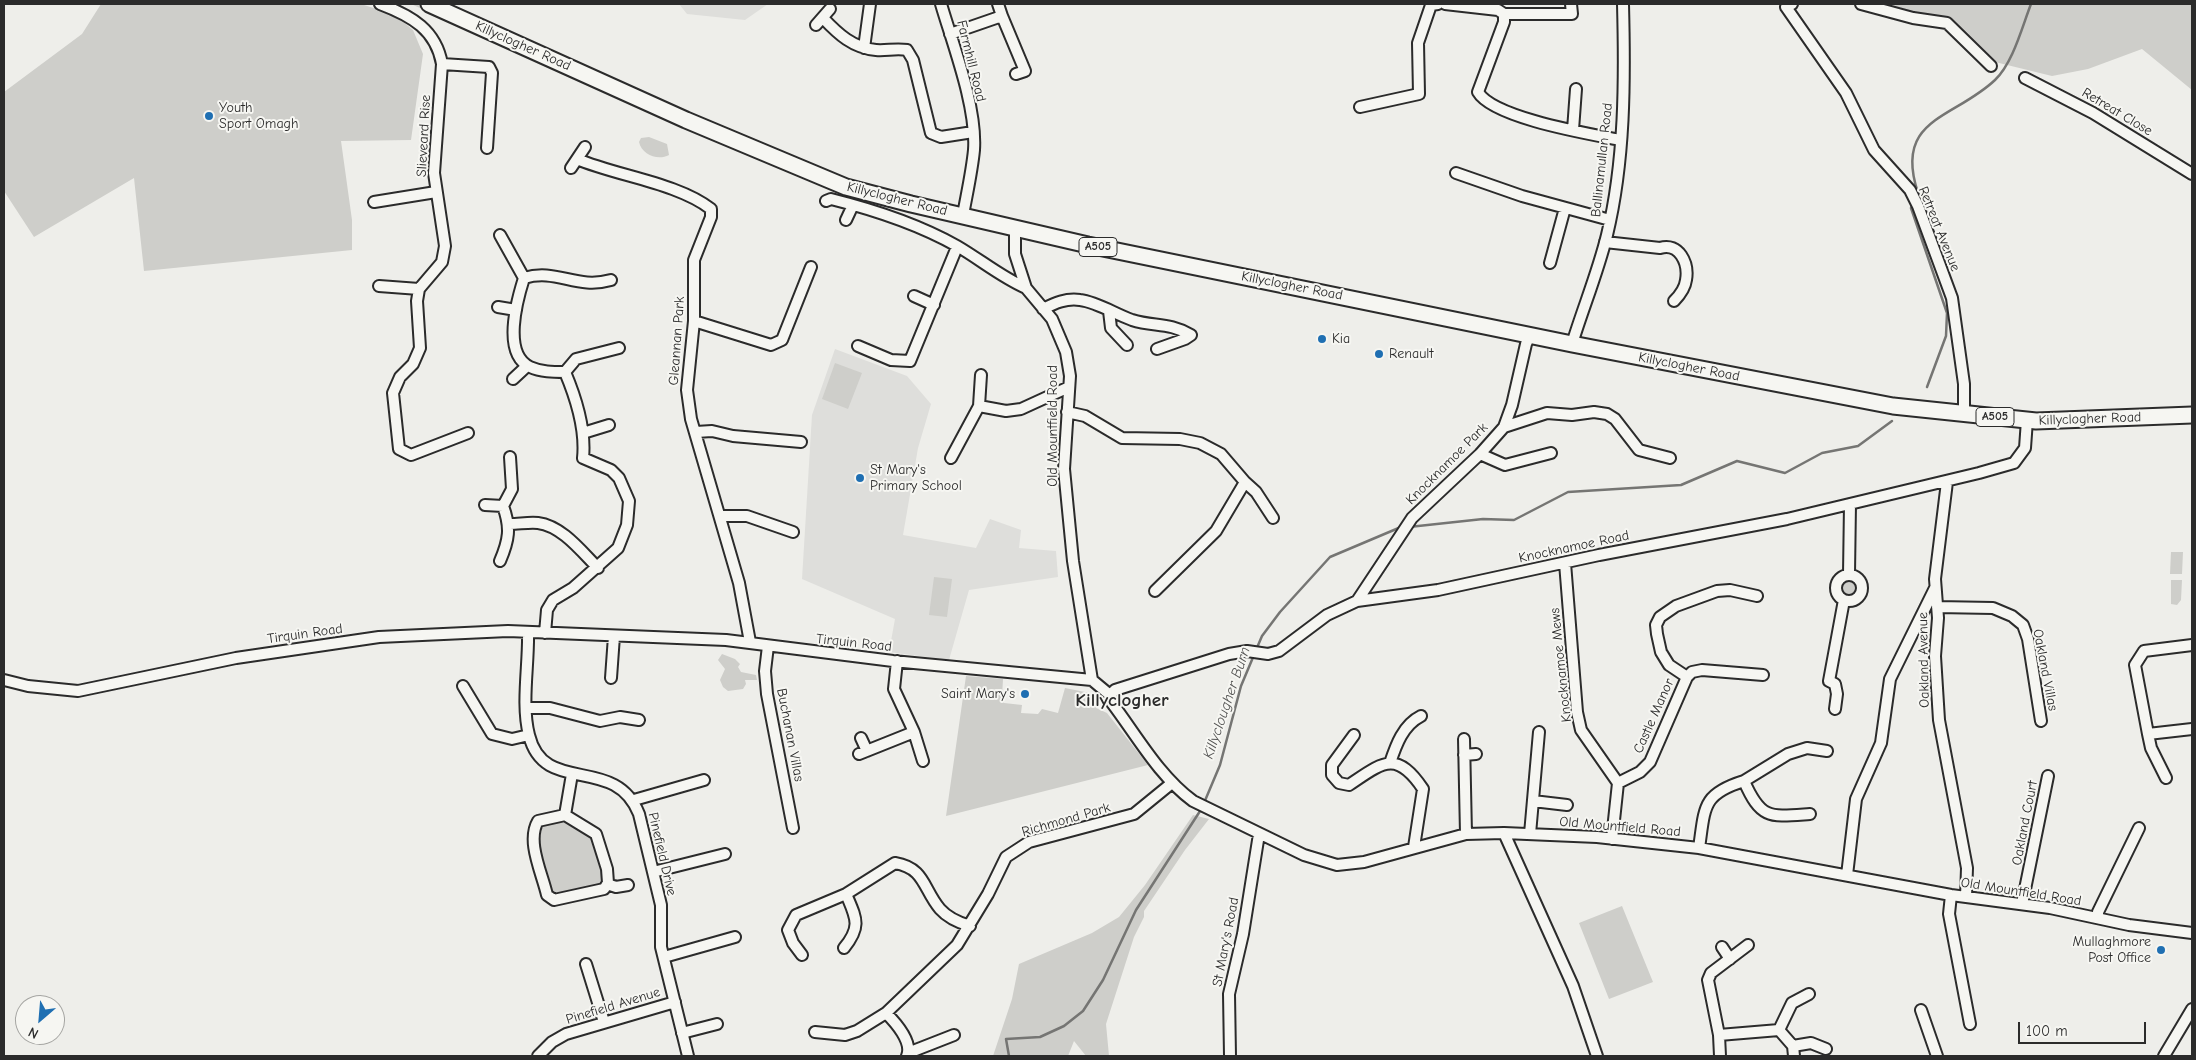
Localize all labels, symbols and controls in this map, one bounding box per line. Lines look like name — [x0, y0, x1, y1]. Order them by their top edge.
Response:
street label: Killyclogher Road — [473, 17, 573, 75]
street label: Farmhill Road — [953, 19, 989, 103]
street label: Retreat Close — [2079, 84, 2155, 140]
street label: Slieveard Rise — [413, 94, 435, 178]
place label: Youth Sport Omagh — [219, 100, 299, 132]
street label: Ballinamullan Road — [1588, 102, 1616, 218]
marker: Youth Sport Omagh — [203, 110, 215, 122]
street label: Killyclogher Road — [845, 178, 949, 220]
street label: Retreat Avenue — [1914, 184, 1964, 274]
road number: A505 — [1079, 238, 1117, 256]
street label: Killyclogher Road — [1240, 268, 1344, 304]
street label: Gleannan Park — [666, 296, 688, 386]
place label: Kia — [1332, 331, 1350, 347]
marker: Kia — [1316, 333, 1328, 345]
place label: Renault — [1389, 346, 1433, 362]
marker: Renault — [1373, 348, 1385, 360]
street label: Killyclogher Road — [1637, 349, 1741, 385]
street label: Old Mountfield Road — [1045, 365, 1061, 487]
road number: A505 — [1976, 408, 2014, 427]
street label: Killyclogher Road — [2038, 409, 2142, 429]
street label: Knocknamoe Park — [1403, 420, 1491, 508]
place label: St Mary's Primary School — [870, 462, 962, 494]
marker: St Mary's Primary School — [854, 472, 866, 484]
street label: Knocknamoe Road — [1517, 527, 1631, 567]
street label: Knocknamoe Mews — [1547, 607, 1575, 723]
street label: Oakland Avenue — [1915, 612, 1933, 708]
street label: Tirquin Road — [266, 620, 344, 648]
street label: Oakland Villas — [2029, 628, 2061, 712]
street label: Tirquin Road — [815, 631, 893, 655]
water label: Killyclougher Burn — [1199, 645, 1255, 761]
street label: Castle Manor — [1630, 676, 1678, 756]
place label: Saint Mary's — [941, 686, 1015, 702]
street label: Buchanan Villas — [773, 687, 807, 783]
marker: Saint Mary's — [1019, 688, 1031, 700]
district label: Killyclogher — [1075, 690, 1169, 712]
street label: Oakland Court — [2009, 779, 2041, 867]
street label: Richmond Park — [1020, 799, 1112, 841]
street label: Pinefield Drive — [644, 811, 680, 897]
street label: Old Mountfield Road — [1559, 813, 1681, 841]
street label: Old Mountfield Road — [1960, 874, 2082, 910]
street label: St Mary's Road — [1209, 896, 1243, 988]
place label: Mullaghmore Post Office — [2073, 934, 2151, 966]
marker: Mullaghmore Post Office — [2155, 944, 2167, 956]
street label: Pinefield Avenue — [564, 984, 662, 1028]
north arrow — [15, 995, 65, 1045]
scale bar — [2021, 1012, 2148, 1044]
text: 100 m — [2026, 1022, 2068, 1040]
text: N — [25, 1023, 41, 1043]

